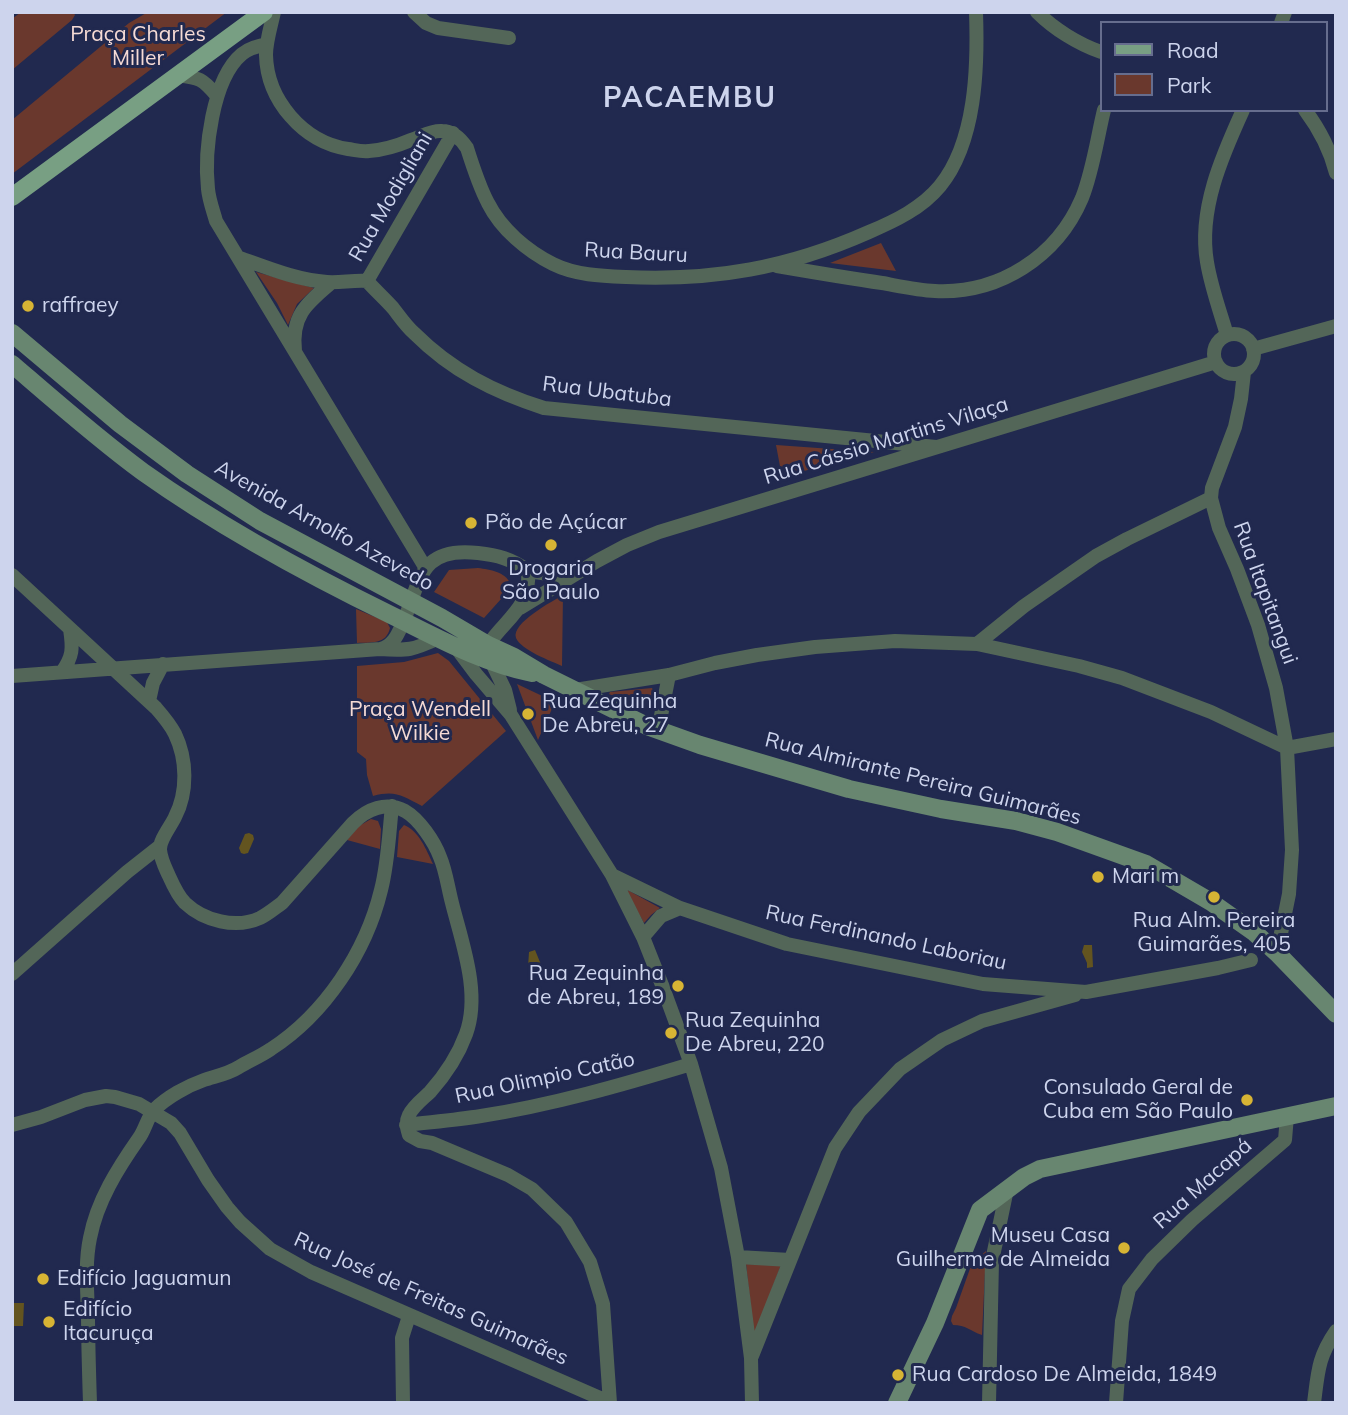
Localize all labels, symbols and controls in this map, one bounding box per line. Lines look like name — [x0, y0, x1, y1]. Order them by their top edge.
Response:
legend — [1100, 21, 1327, 112]
park label: Praça Charles Miller — [70, 22, 206, 72]
text: Road — [1167, 37, 1218, 63]
text: Park — [1167, 72, 1211, 98]
district label: PACAEMBU — [604, 82, 776, 116]
street label: Rua Modigliani — [344, 128, 438, 266]
street label: Rua Bauru — [584, 238, 688, 268]
place label: raffraey — [42, 293, 119, 319]
marker: raffraey — [20, 298, 36, 314]
street label: Rua Ubatuba — [541, 372, 673, 412]
street label: Rua Cássio Martins Vilaça — [761, 392, 1011, 490]
street label: Avenida Arnolfo Azevedo — [210, 455, 438, 597]
place label: Pão de Açúcar — [485, 510, 627, 536]
marker: Pão de Açúcar — [463, 515, 479, 531]
street label: Rua Itapitangui — [1228, 518, 1302, 668]
marker: Drogaria São Paulo — [543, 537, 559, 553]
place label: Drogaria São Paulo — [502, 556, 600, 606]
place label: Rua Zequinha De Abreu, 27 — [542, 689, 677, 739]
park label: Praça Wendell Wilkie — [349, 697, 491, 747]
marker: Rua Zequinha De Abreu, 27 — [520, 706, 536, 722]
street label: Rua Almirante Pereira Guimarães — [762, 727, 1084, 831]
place label: Mari m — [1112, 864, 1179, 890]
marker: Mari m — [1090, 869, 1106, 885]
marker: Rua Alm. Pereira Guimarães, 405 — [1206, 889, 1222, 905]
street label: Rua Ferdinando Laboriau — [763, 900, 1009, 976]
place label: Rua Alm. Pereira Guimarães, 405 — [1133, 908, 1295, 958]
place label: Rua Zequinha de Abreu, 189 — [527, 961, 664, 1011]
marker: Rua Zequinha de Abreu, 189 — [670, 978, 686, 994]
place label: Rua Zequinha De Abreu, 220 — [685, 1008, 825, 1058]
marker: Rua Zequinha De Abreu, 220 — [663, 1025, 679, 1041]
street label: Rua Olimpio Catão — [453, 1047, 637, 1109]
place label: Consulado Geral de Cuba em São Paulo — [1043, 1075, 1233, 1125]
marker: Consulado Geral de Cuba em São Paulo — [1239, 1092, 1255, 1108]
street label: Rua Macapá — [1149, 1133, 1257, 1235]
place label: Museu Casa Guilherme de Almeida — [896, 1223, 1110, 1273]
street label: Rua José de Freitas Guimarães — [290, 1227, 572, 1371]
marker: Museu Casa Guilherme de Almeida — [1116, 1240, 1132, 1256]
place label: Edifício Jaguamun — [57, 1266, 232, 1292]
marker: Edifício Jaguamun — [35, 1271, 51, 1287]
place label: Edifício Itacuruça — [63, 1297, 154, 1347]
marker: Edifício Itacuruça — [41, 1314, 57, 1330]
place label: Rua Cardoso De Almeida, 1849 — [912, 1362, 1217, 1388]
marker: Rua Cardoso De Almeida, 1849 — [890, 1367, 906, 1383]

